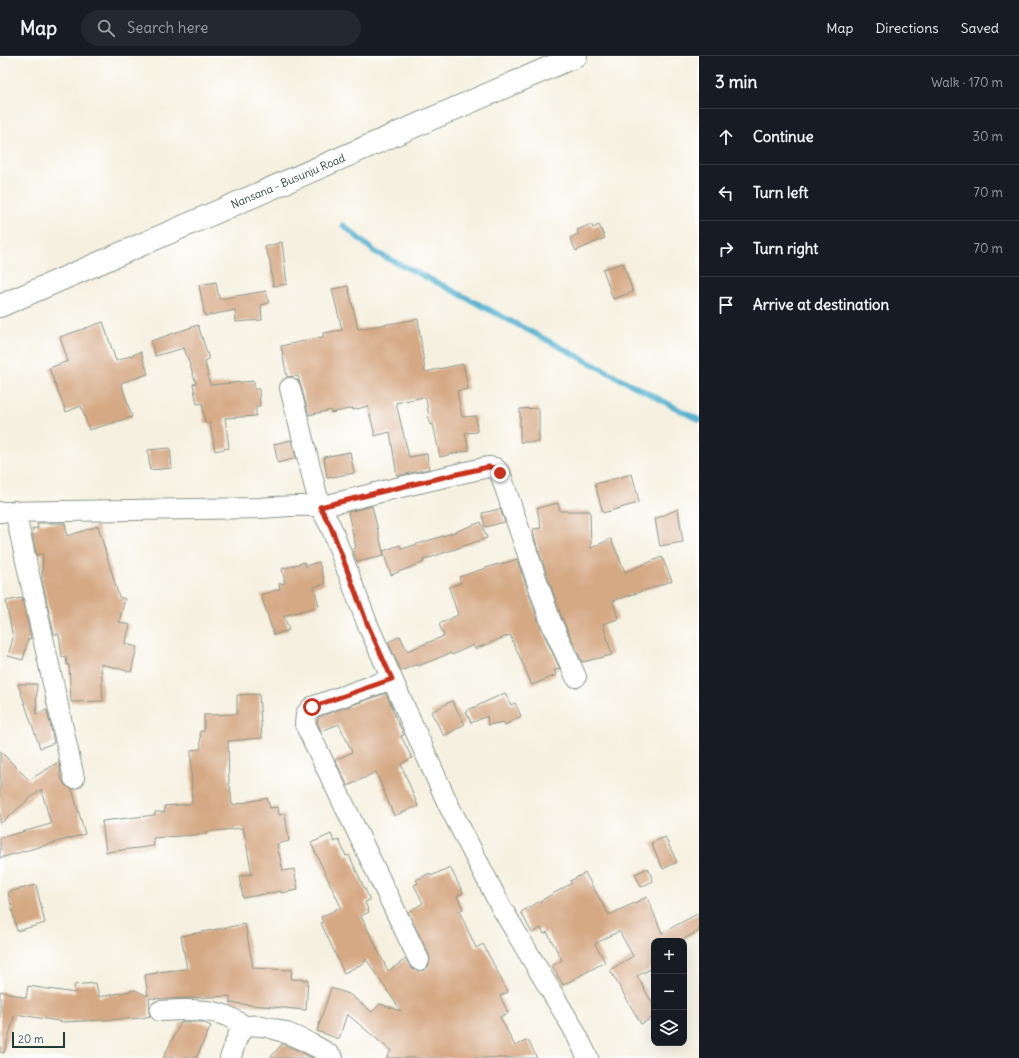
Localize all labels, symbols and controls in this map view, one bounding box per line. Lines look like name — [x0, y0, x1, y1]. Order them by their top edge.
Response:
search box — [81, 10, 361, 46]
text: Map — [20, 16, 57, 40]
icon: search — [95, 17, 117, 39]
text: Search here — [127, 18, 208, 37]
text: Map — [826, 19, 853, 37]
text: Directions — [875, 19, 939, 37]
text: Saved — [961, 19, 999, 37]
text: 3 min — [715, 71, 757, 93]
text: Walk · 170 m — [931, 74, 1003, 91]
icon: ahead — [715, 126, 737, 148]
text: Continue — [753, 127, 814, 146]
text: 30 m — [973, 128, 1003, 145]
street label: Nansana - Busunju Road — [229, 150, 348, 211]
icon: left — [715, 182, 737, 204]
text: Turn left — [753, 183, 808, 202]
text: 70 m — [974, 184, 1003, 201]
icon: right — [715, 238, 737, 260]
text: Turn right — [753, 239, 818, 258]
text: 70 m — [974, 240, 1003, 257]
icon: arrive — [715, 294, 737, 316]
text: Arrive at destination — [753, 295, 889, 314]
route end — [491, 464, 509, 482]
route start — [303, 698, 321, 716]
map controls — [651, 938, 687, 1046]
button: + — [651, 938, 687, 974]
button: − — [651, 974, 687, 1010]
button: layers — [651, 1010, 687, 1046]
scale bar — [12, 1030, 65, 1049]
text: 20 m — [18, 1032, 44, 1046]

